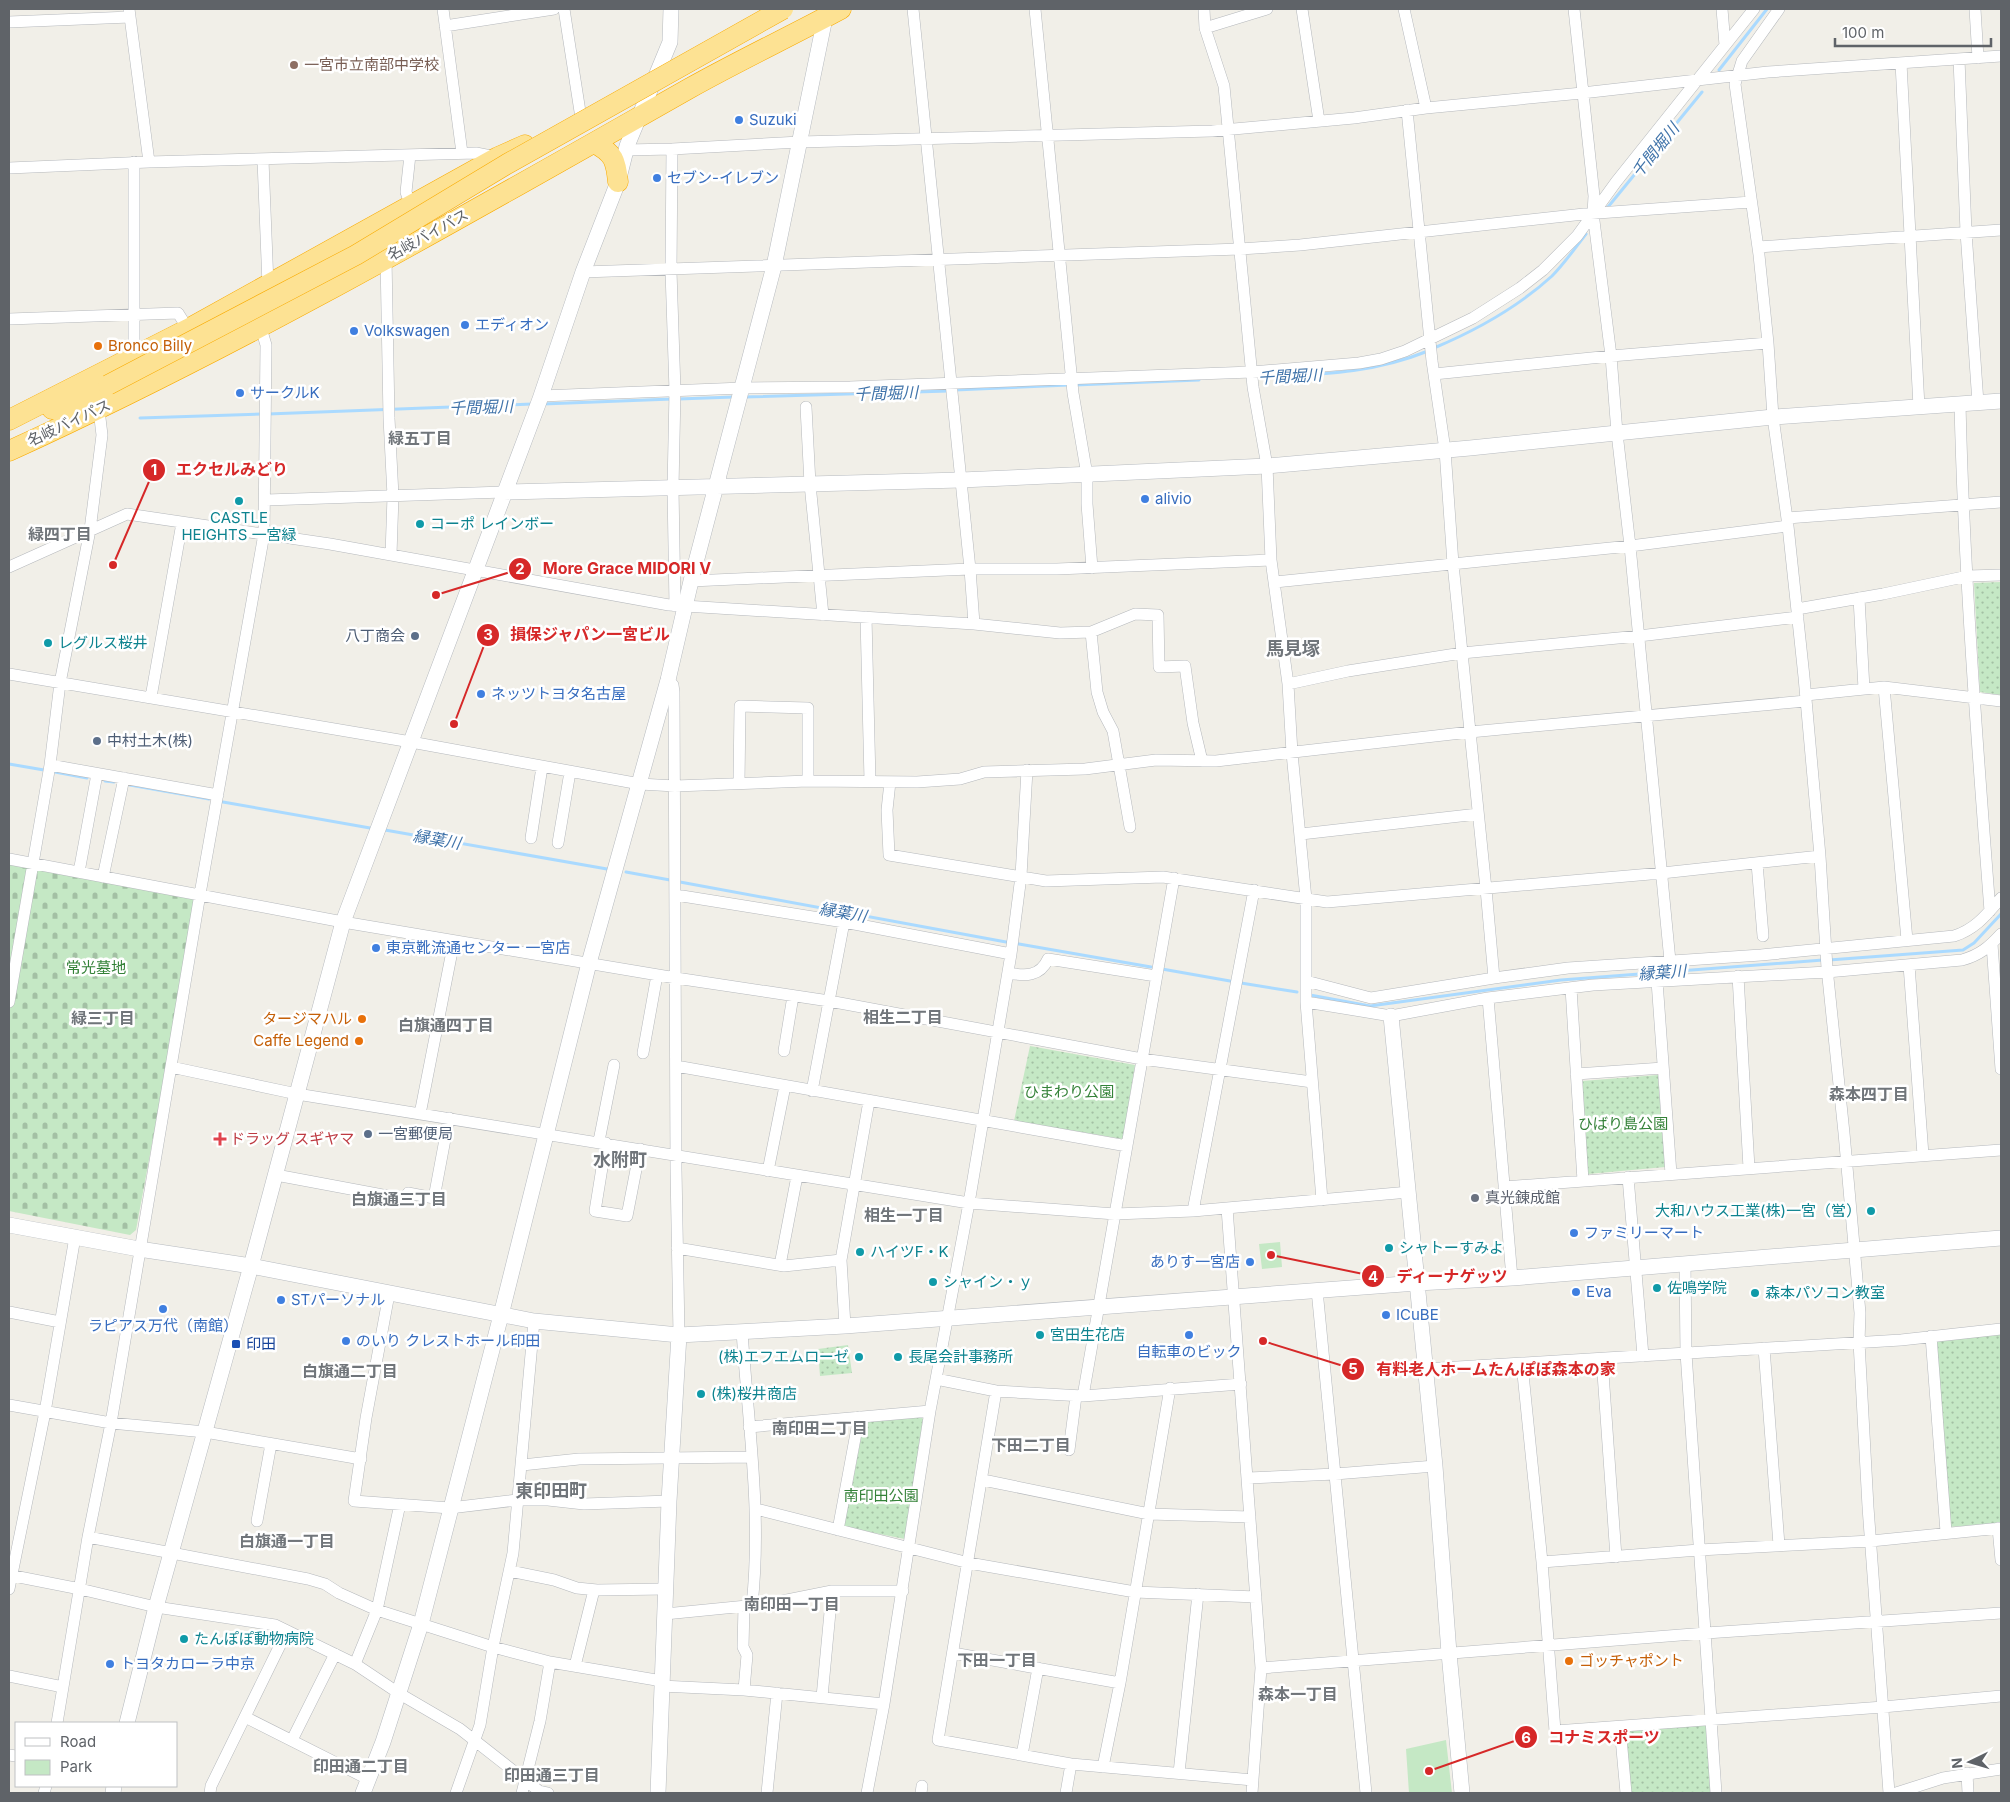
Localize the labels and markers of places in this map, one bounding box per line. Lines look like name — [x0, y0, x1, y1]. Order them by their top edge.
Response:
place label: 一宮市立南部中学校 — [304, 55, 439, 74]
marker: 一宮市立南部中学校 — [288, 59, 300, 71]
place label: Suzuki — [749, 110, 797, 129]
marker: Suzuki — [733, 114, 745, 126]
place label: セブン-イレブン — [667, 168, 779, 187]
marker: セブン-イレブン — [651, 172, 663, 184]
place label: エディオン — [475, 315, 549, 334]
marker: エディオン — [459, 319, 471, 331]
place label: Volkswagen — [364, 321, 450, 340]
marker: Volkswagen — [348, 325, 360, 337]
place label: Bronco Billy — [108, 336, 193, 355]
marker: Bronco Billy — [92, 340, 104, 352]
place label: サークルK — [250, 383, 320, 402]
marker: サークルK — [234, 387, 246, 399]
callout: エクセルみどり — [141, 454, 298, 485]
place label: alivio — [1155, 489, 1192, 508]
marker: alivio — [1139, 493, 1151, 505]
marker: CASTLE HEIGHTS 一宮緑 — [233, 495, 245, 507]
place label: CASTLE HEIGHTS 一宮緑 — [181, 508, 297, 544]
place label: コーポ レインボー — [430, 514, 554, 533]
marker: コーポ レインボー — [414, 518, 426, 530]
callout: More Grace MIDORI V — [508, 553, 721, 584]
callout: 損保ジャパン一宮ビル — [475, 619, 680, 650]
place label: 八丁商会 — [345, 626, 405, 645]
marker: 八丁商会 — [409, 630, 421, 642]
place label: レグルス桜井 — [58, 633, 148, 652]
marker: レグルス桜井 — [42, 637, 54, 649]
place label: ネッツトヨタ名古屋 — [491, 684, 626, 703]
marker: ネッツトヨタ名古屋 — [475, 688, 487, 700]
place label: 中村土木(株) — [107, 731, 193, 750]
marker: 中村土木(株) — [91, 735, 103, 747]
place label: 東京靴流通センター 一宮店 — [386, 938, 570, 957]
marker: 東京靴流通センター 一宮店 — [370, 942, 382, 954]
place label: タージマハル — [262, 1009, 352, 1028]
marker: タージマハル — [356, 1013, 368, 1025]
place label: Caffe Legend — [253, 1031, 349, 1050]
marker: Caffe Legend — [353, 1035, 365, 1047]
place label: 一宮郵便局 — [378, 1124, 453, 1143]
marker: 一宮郵便局 — [362, 1128, 374, 1140]
place label: ドラッグ スギヤマ — [230, 1129, 354, 1148]
marker: ドラッグ スギヤマ — [214, 1133, 226, 1145]
place label: 真光錬成館 — [1485, 1188, 1560, 1207]
marker: 真光錬成館 — [1469, 1192, 1481, 1204]
place label: 大和ハウス工業(株)一宮（営） — [1655, 1201, 1861, 1220]
marker: 大和ハウス工業(株)一宮（営） — [1865, 1205, 1877, 1217]
place label: ファミリーマート — [1584, 1223, 1704, 1242]
marker: ファミリーマート — [1568, 1227, 1580, 1239]
place label: シャトーすみよ — [1399, 1238, 1504, 1257]
place label: ハイツF・K — [870, 1242, 949, 1261]
marker: シャトーすみよ — [1383, 1242, 1395, 1254]
marker: ハイツF・K — [854, 1246, 866, 1258]
place label: ありす一宮店 — [1150, 1252, 1240, 1271]
marker: ありす一宮店 — [1244, 1256, 1256, 1268]
callout: ディーナゲッツ — [1361, 1261, 1518, 1292]
place label: シャイン・ｙ — [943, 1272, 1033, 1291]
marker: シャイン・ｙ — [927, 1276, 939, 1288]
place label: 佐鳴学院 — [1667, 1278, 1727, 1297]
place label: Eva — [1586, 1282, 1612, 1301]
marker: 佐鳴学院 — [1651, 1282, 1663, 1294]
place label: 森本パソコン教室 — [1765, 1283, 1885, 1302]
marker: Eva — [1570, 1286, 1582, 1298]
marker: 森本パソコン教室 — [1749, 1287, 1761, 1299]
place label: STパーソナル — [291, 1290, 385, 1309]
marker: STパーソナル — [275, 1294, 287, 1306]
marker: ラピアス万代（南館） — [157, 1303, 169, 1315]
place label: ICuBE — [1396, 1305, 1439, 1324]
marker: ICuBE — [1380, 1309, 1392, 1321]
place label: ラピアス万代（南館） — [88, 1316, 238, 1335]
place label: 宮田生花店 — [1050, 1325, 1125, 1344]
marker: 宮田生花店 — [1034, 1329, 1046, 1341]
marker: 自転車のビック — [1183, 1329, 1195, 1341]
place label: のいり クレストホール印田 — [356, 1331, 540, 1350]
place label: 印田 — [246, 1334, 276, 1353]
marker: のいり クレストホール印田 — [340, 1335, 352, 1347]
marker: 印田 — [230, 1338, 242, 1350]
place label: 自転車のビック — [1136, 1342, 1242, 1361]
place label: (株)エフエムローゼ — [718, 1347, 849, 1366]
place label: 長尾会計事務所 — [908, 1347, 1013, 1366]
marker: (株)エフエムローゼ — [853, 1351, 865, 1363]
marker: 長尾会計事務所 — [892, 1351, 904, 1363]
callout: 有料老人ホームたんぽぽ森本の家 — [1341, 1354, 1626, 1385]
place label: (株)桜井商店 — [711, 1384, 797, 1403]
marker: (株)桜井商店 — [695, 1388, 707, 1400]
place label: たんぽぽ動物病院 — [194, 1629, 314, 1648]
marker: たんぽぽ動物病院 — [178, 1633, 190, 1645]
place label: ゴッチャポント — [1579, 1651, 1684, 1670]
place label: トヨタカローラ中京 — [120, 1654, 255, 1673]
marker: ゴッチャポント — [1563, 1655, 1575, 1667]
marker: トヨタカローラ中京 — [104, 1658, 116, 1670]
callout: コナミスポーツ — [1513, 1722, 1670, 1753]

